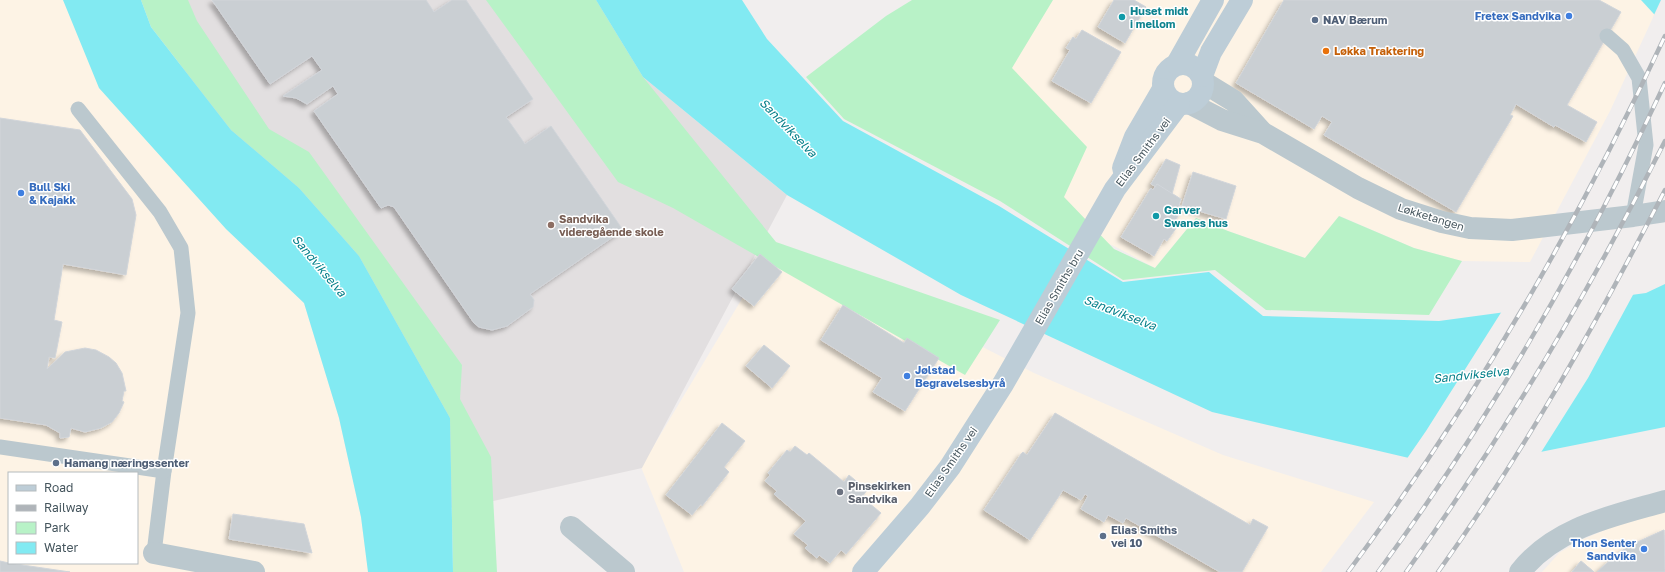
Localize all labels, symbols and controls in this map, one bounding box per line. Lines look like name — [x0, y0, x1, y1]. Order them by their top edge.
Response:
place label: Huset midt i mellom — [1130, 4, 1189, 30]
place label: Fretex Sandvika — [1475, 9, 1561, 22]
marker: Fretex Sandvika — [1564, 11, 1574, 21]
marker: Huset midt i mellom — [1117, 12, 1127, 22]
place label: NAV Bærum — [1323, 13, 1388, 26]
marker: NAV Bærum — [1310, 15, 1320, 25]
place label: Løkka Traktering — [1334, 44, 1424, 57]
marker: Løkka Traktering — [1321, 46, 1331, 56]
water label: Sandvikselva — [757, 95, 821, 161]
street label: Elias Smiths vei — [1113, 115, 1173, 189]
place label: Bull Ski & Kajakk — [29, 180, 77, 206]
marker: Bull Ski & Kajakk — [16, 188, 26, 198]
street label: Løkketangen — [1396, 200, 1466, 233]
place label: Garver Swanes hus — [1164, 203, 1228, 229]
marker: Garver Swanes hus — [1151, 211, 1161, 221]
place label: Sandvika videregående skole — [559, 212, 664, 238]
marker: Sandvika videregående skole — [546, 220, 556, 230]
water label: Sandvikselva — [289, 232, 350, 301]
street label: Elias Smiths bru — [1032, 247, 1085, 327]
water label: Sandvikselva — [1082, 292, 1159, 334]
place label: Jølstad Begravelsesbyrå — [915, 363, 1005, 389]
water label: Sandvikselva — [1432, 363, 1511, 386]
marker: Jølstad Begravelsesbyrå — [902, 371, 912, 381]
street label: Elias Smiths vei — [922, 424, 980, 499]
place label: Hamang næringssenter — [64, 456, 190, 469]
marker: Hamang næringssenter — [51, 458, 61, 468]
legend — [8, 472, 138, 564]
place label: Pinsekirken Sandvika — [848, 479, 911, 505]
text: Road — [44, 480, 73, 495]
marker: Pinsekirken Sandvika — [835, 487, 845, 497]
text: Railway — [44, 500, 89, 515]
text: Park — [44, 520, 70, 535]
place label: Elias Smiths vei 10 — [1111, 523, 1177, 549]
marker: Elias Smiths vei 10 — [1098, 531, 1108, 541]
place label: Thon Senter Sandvika — [1570, 536, 1637, 562]
text: Water — [44, 540, 78, 555]
marker: Thon Senter Sandvika — [1639, 544, 1649, 554]

